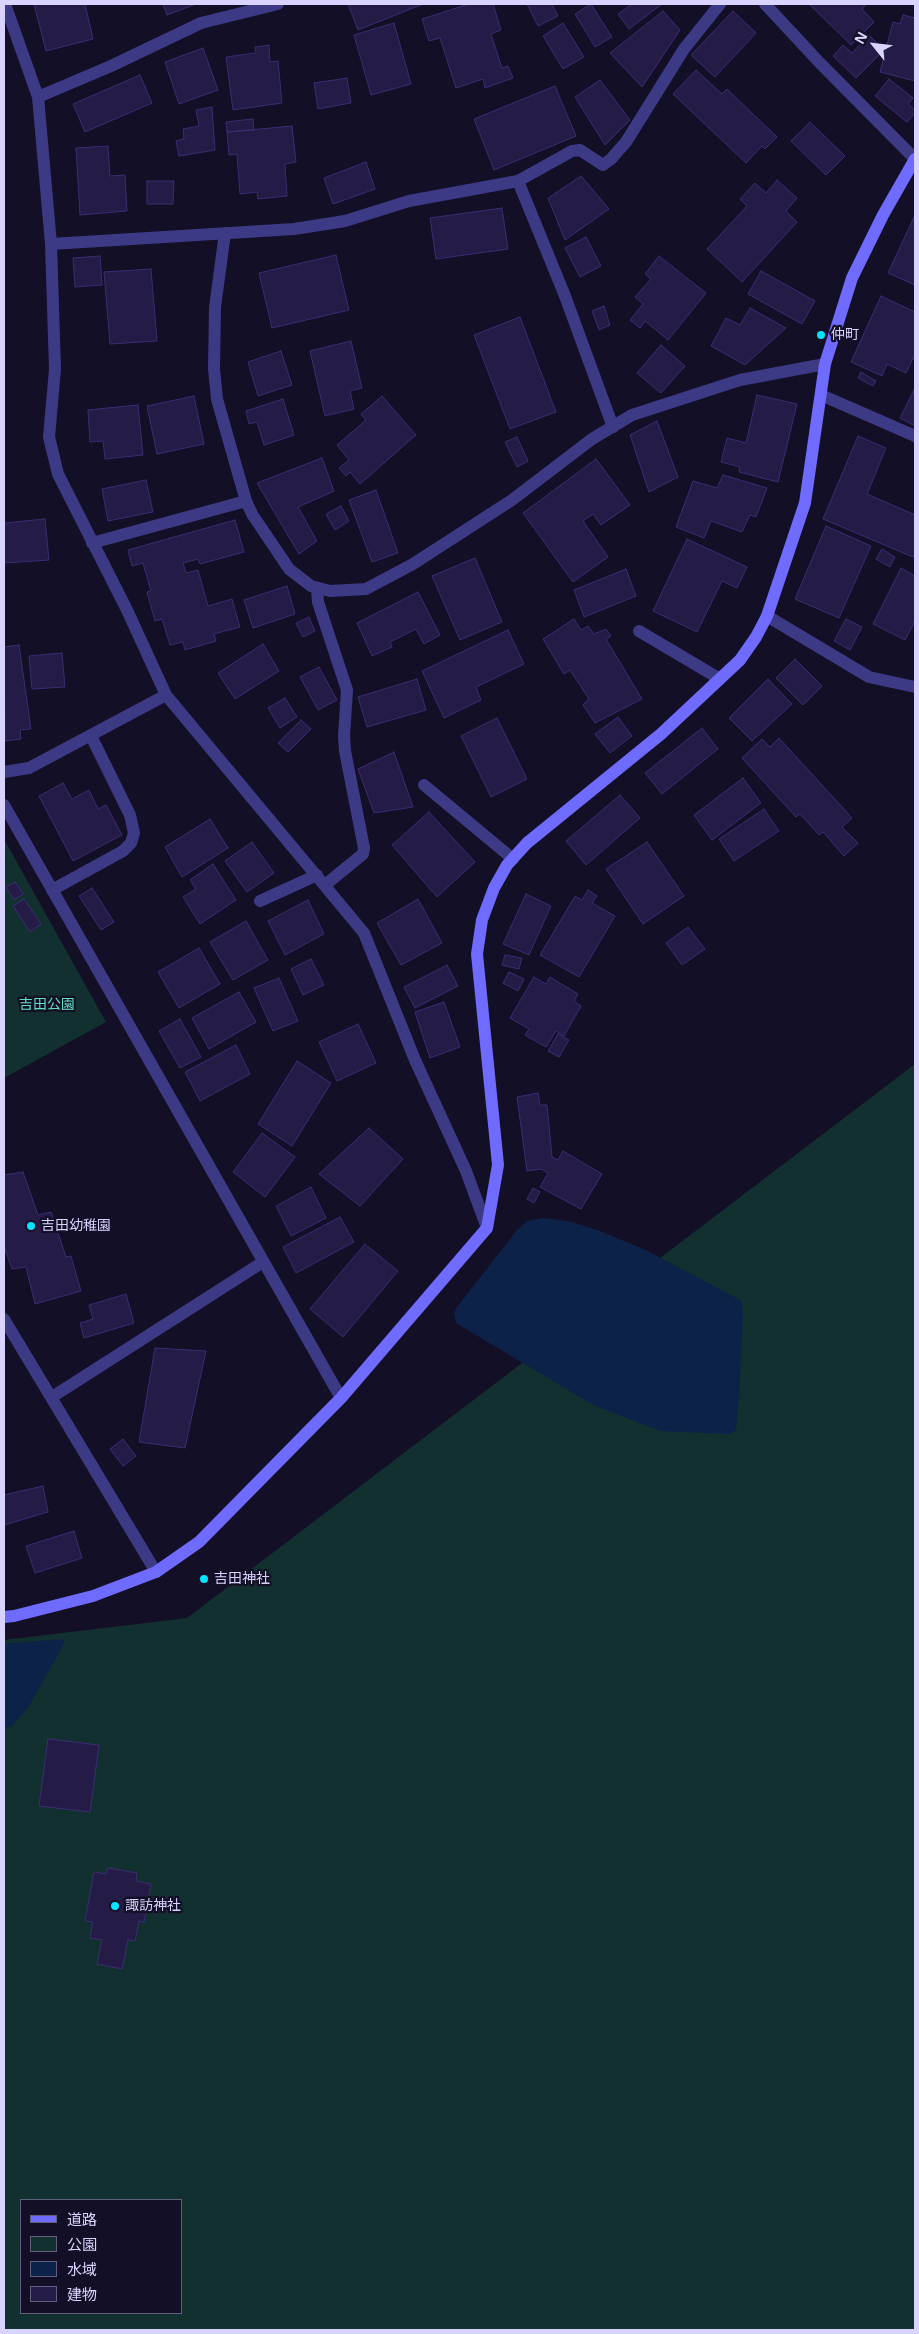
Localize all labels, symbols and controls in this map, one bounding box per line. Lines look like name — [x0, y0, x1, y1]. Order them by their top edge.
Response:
north arrow — [849, 20, 899, 70]
text: N — [849, 28, 872, 47]
place label: 仲町 — [831, 327, 859, 343]
marker: 仲町 — [815, 329, 827, 341]
park label: 吉田公園 — [19, 997, 75, 1013]
place label: 吉田幼稚園 — [41, 1218, 111, 1234]
marker: 吉田幼稚園 — [25, 1220, 37, 1232]
place label: 吉田神社 — [214, 1571, 270, 1587]
marker: 吉田神社 — [198, 1573, 210, 1585]
place label: 諏訪神社 — [125, 1898, 181, 1914]
marker: 諏訪神社 — [109, 1900, 121, 1912]
legend — [20, 2199, 182, 2314]
text: 道路 — [67, 2209, 97, 2229]
text: 公園 — [67, 2234, 97, 2254]
text: 水域 — [67, 2259, 97, 2279]
text: 建物 — [67, 2284, 97, 2304]

